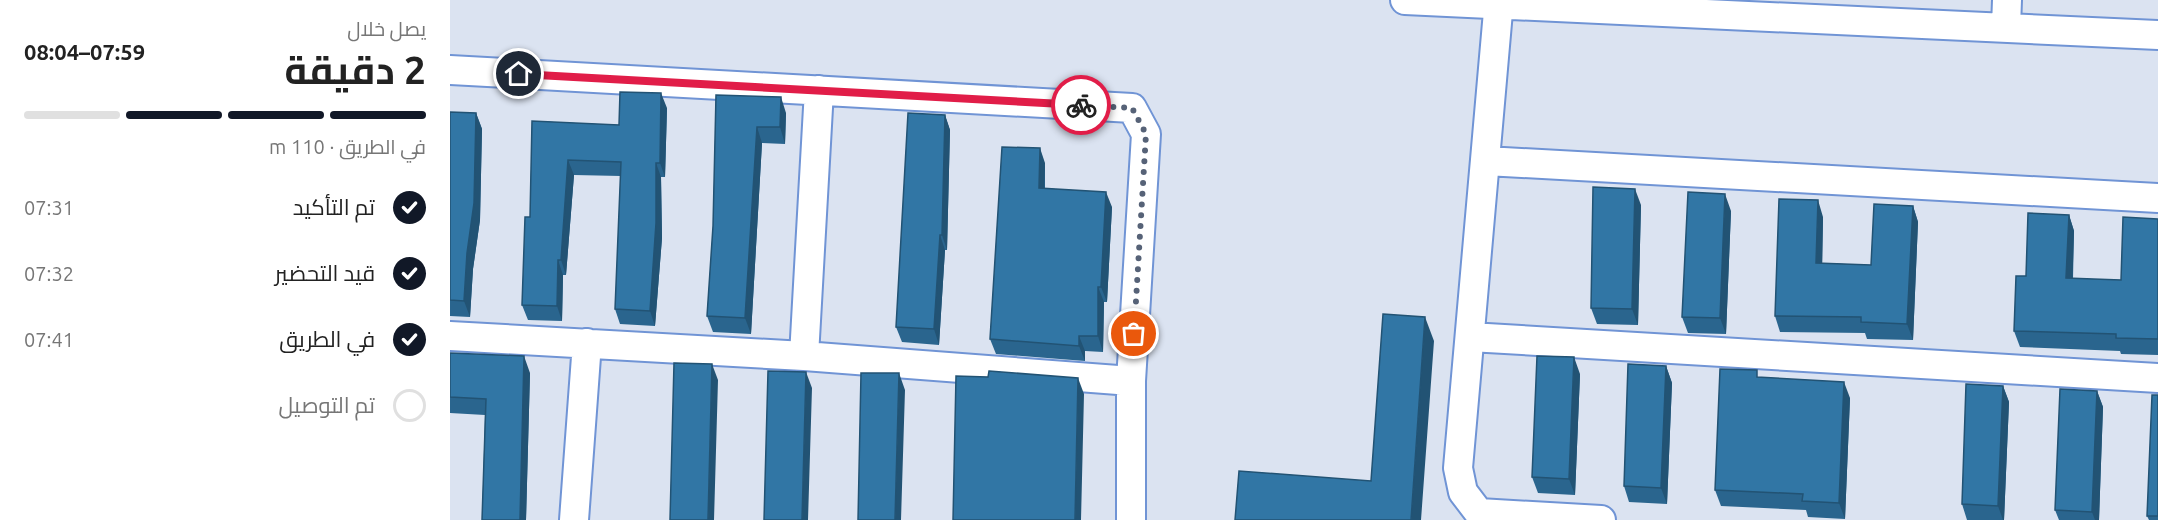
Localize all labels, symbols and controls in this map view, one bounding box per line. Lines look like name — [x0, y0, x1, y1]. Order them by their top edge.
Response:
text: يصل خلال — [347, 17, 426, 40]
text: 07:59–08:04 — [24, 39, 145, 64]
text: 2 دقيقة — [285, 48, 426, 91]
pin — [493, 48, 544, 99]
icon: home — [502, 57, 535, 90]
courier — [1051, 75, 1111, 135]
icon: bike — [1065, 89, 1098, 122]
text: في الطريق · 110 m — [269, 135, 426, 158]
icon: check — [393, 191, 426, 224]
text: تم التأكيد — [293, 194, 375, 219]
text: 07:31 — [24, 196, 74, 219]
icon: check — [393, 257, 426, 290]
text: قيد التحضير — [275, 260, 375, 285]
text: 07:32 — [24, 262, 74, 285]
pin — [1108, 308, 1159, 359]
icon: bag — [1117, 317, 1150, 350]
icon: check — [393, 323, 426, 356]
text: في الطريق — [279, 326, 375, 351]
text: 07:41 — [24, 328, 74, 351]
text: تم التوصيل — [279, 392, 375, 417]

